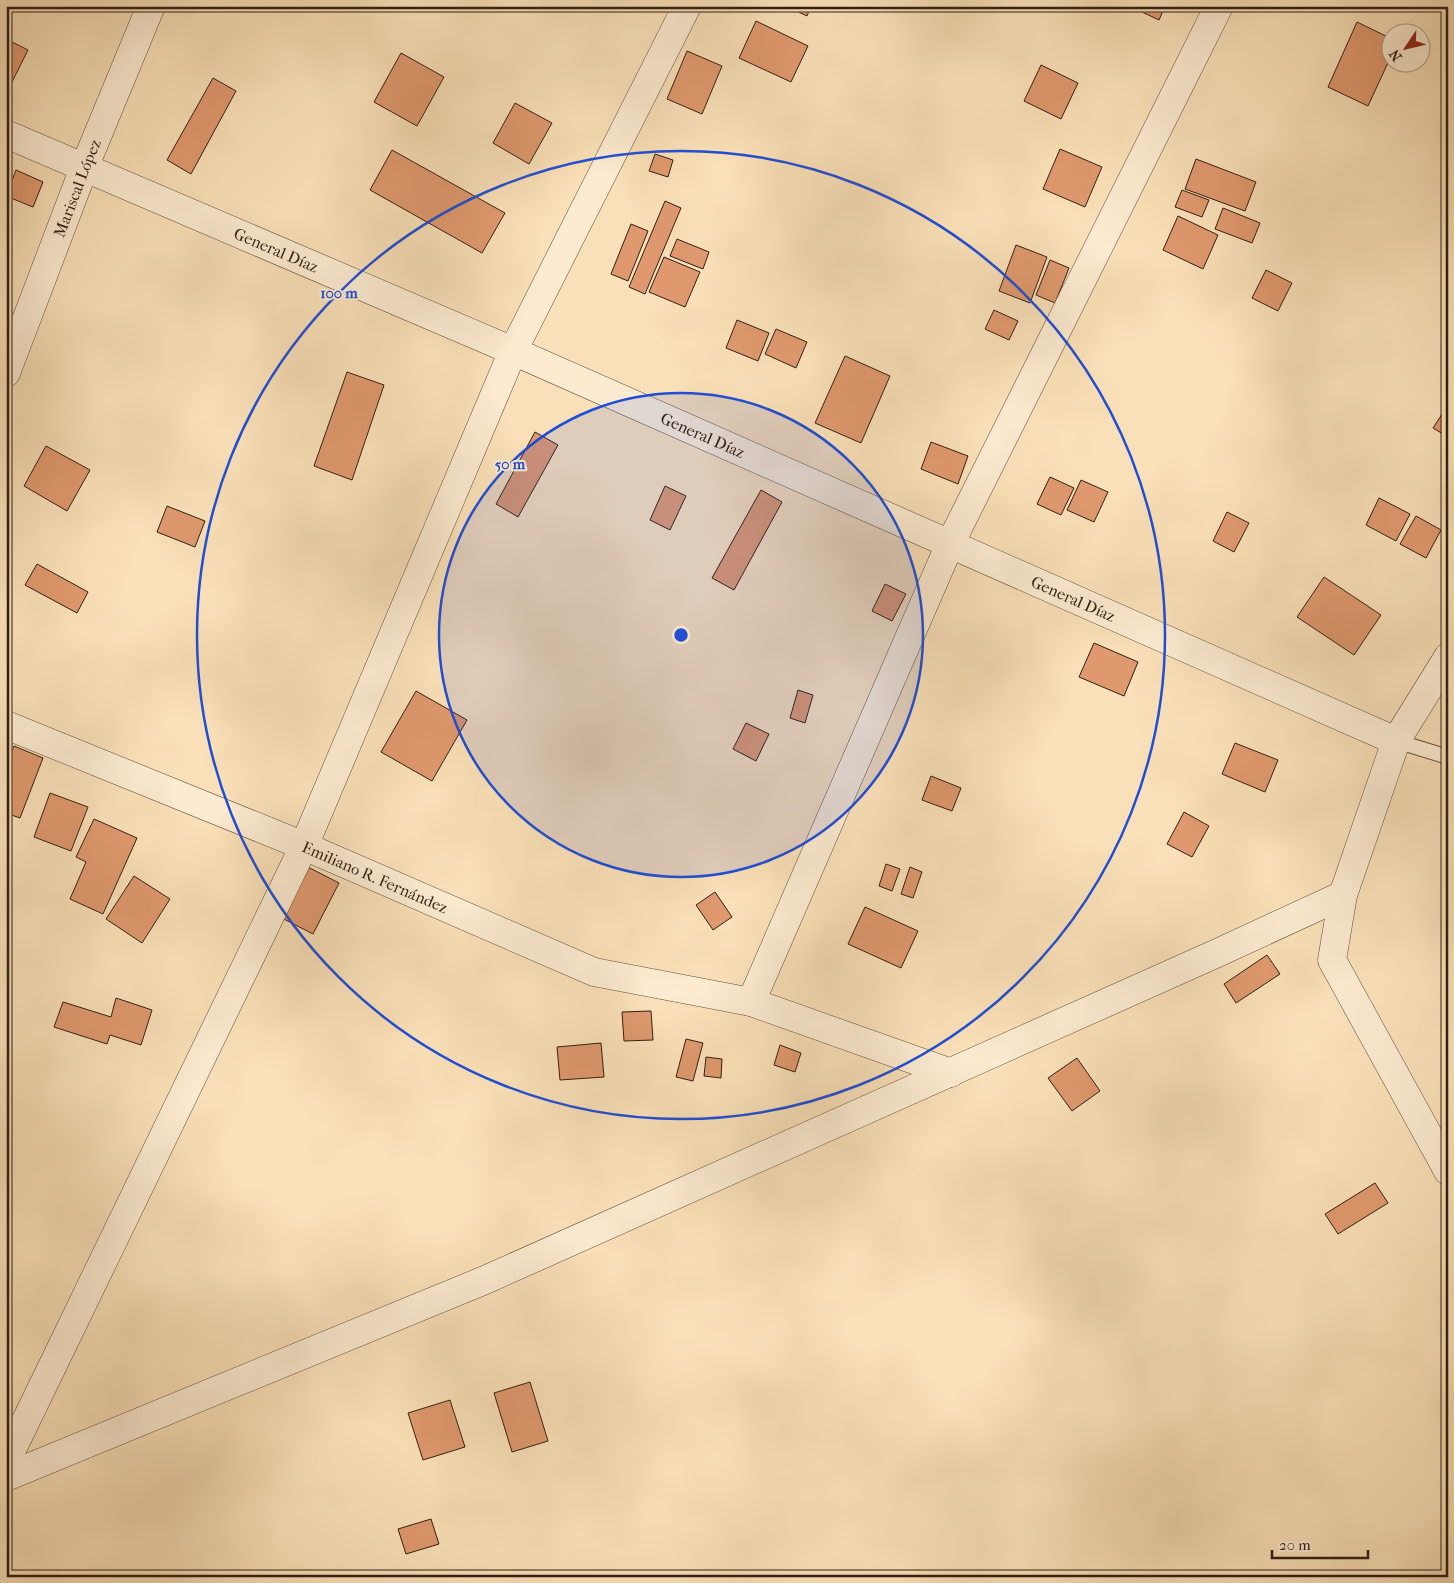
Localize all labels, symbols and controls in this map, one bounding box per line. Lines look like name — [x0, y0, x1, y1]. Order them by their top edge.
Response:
north arrow — [1382, 22, 1432, 72]
text: N — [1386, 46, 1406, 64]
street label: Mariscal López — [49, 136, 104, 240]
street label: General Díaz — [231, 223, 321, 276]
text: 100 m — [320, 284, 358, 302]
street label: General Díaz — [658, 408, 748, 462]
text: 50 m — [495, 455, 526, 473]
street label: General Díaz — [1028, 572, 1118, 625]
centre of rings — [672, 626, 690, 644]
street label: Emiliano R. Fernández — [299, 837, 451, 917]
scale bar — [1272, 1528, 1368, 1560]
text: 20 m — [1279, 1536, 1311, 1554]

